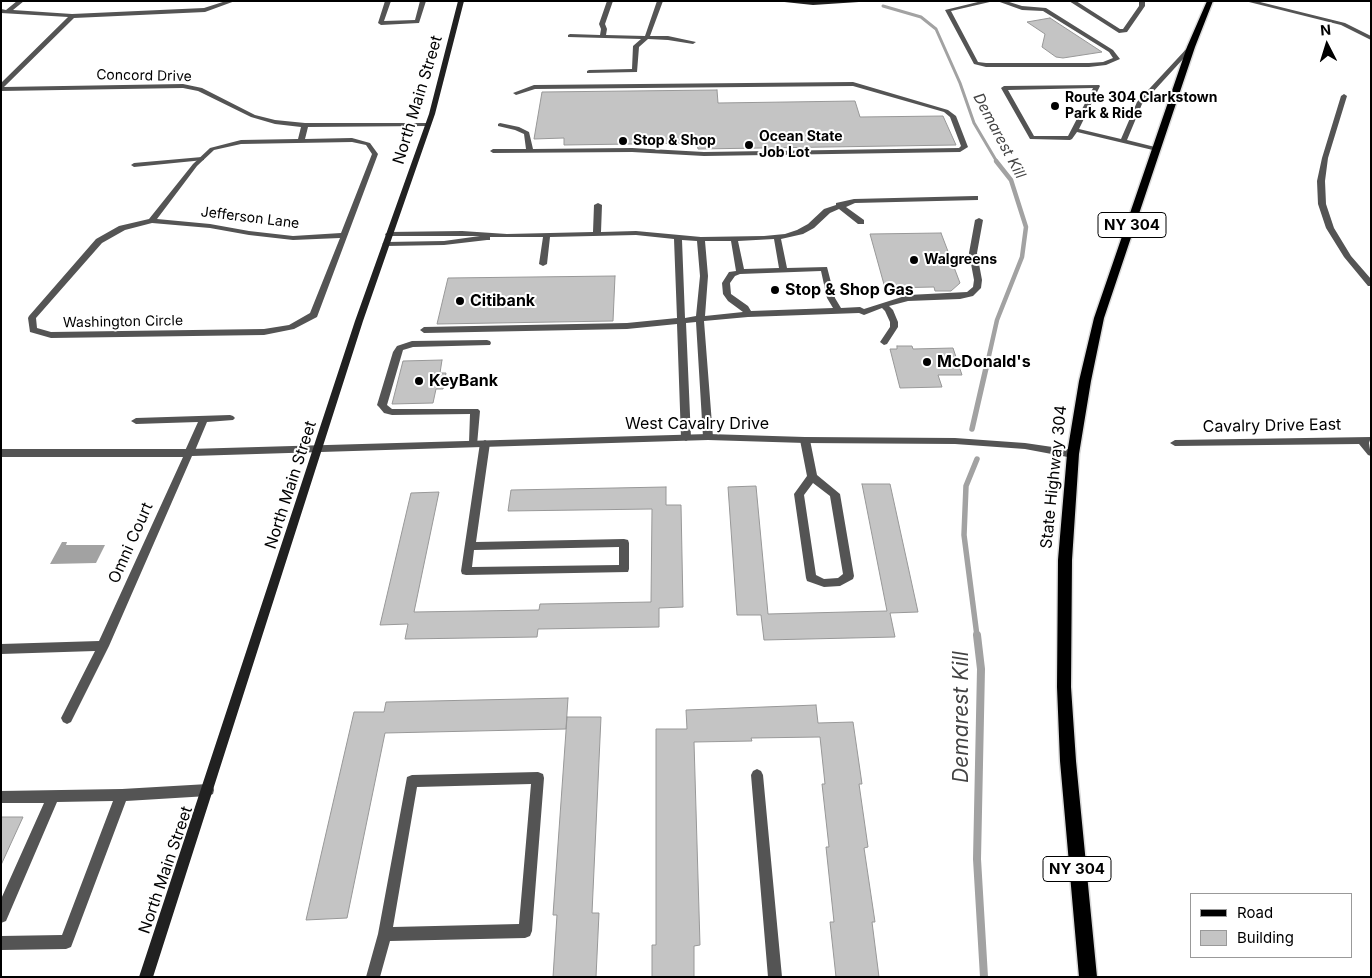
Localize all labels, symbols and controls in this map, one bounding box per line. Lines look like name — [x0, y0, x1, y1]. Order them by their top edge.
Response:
north arrow — [1302, 20, 1352, 70]
text: N — [1320, 21, 1332, 38]
street label: North Main Street — [389, 33, 447, 167]
street label: Concord Drive — [96, 67, 192, 85]
water label: Demarest Kill — [969, 90, 1029, 182]
place label: Route 304 Clarkstown Park & Ride — [1065, 90, 1217, 122]
marker: Route 304 Clarkstown Park & Ride — [1049, 100, 1061, 112]
place label: Ocean State Job Lot — [759, 129, 842, 162]
place label: Stop & Shop — [633, 133, 716, 149]
marker: Stop & Shop — [617, 135, 629, 147]
marker: Ocean State Job Lot — [743, 139, 755, 151]
street label: Jefferson Lane — [200, 204, 300, 232]
road number: NY 304 — [1098, 212, 1166, 238]
place label: Walgreens — [924, 252, 997, 268]
marker: Walgreens — [908, 254, 920, 266]
place label: Stop & Shop Gas — [785, 280, 914, 300]
marker: Stop & Shop Gas — [769, 284, 781, 296]
place label: Citibank — [470, 291, 535, 311]
marker: Citibank — [454, 295, 466, 307]
street label: Washington Circle — [63, 313, 183, 331]
place label: McDonald's — [937, 352, 1031, 372]
marker: McDonald's — [921, 356, 933, 368]
place label: KeyBank — [429, 371, 498, 391]
marker: KeyBank — [413, 375, 425, 387]
street label: State Highway 304 — [1037, 404, 1071, 550]
street label: West Cavalry Drive — [625, 414, 769, 434]
street label: Cavalry Drive East — [1203, 415, 1341, 437]
street label: North Main Street — [261, 419, 321, 551]
street label: Omni Court — [105, 500, 157, 586]
water label: Demarest Kill — [949, 651, 975, 783]
street label: North Main Street — [135, 804, 197, 936]
road number: NY 304 — [1043, 856, 1111, 882]
legend — [1190, 893, 1352, 958]
text: Road — [1237, 903, 1273, 922]
text: Building — [1237, 928, 1294, 947]

